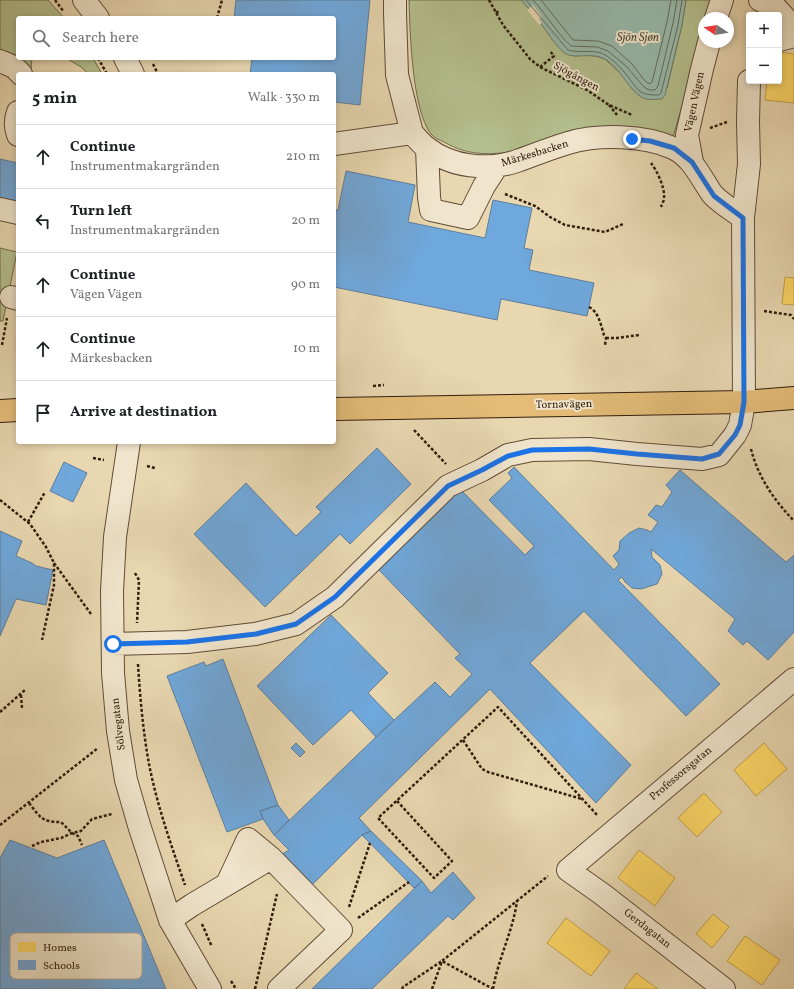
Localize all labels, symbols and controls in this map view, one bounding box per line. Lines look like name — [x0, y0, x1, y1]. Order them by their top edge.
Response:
north arrow — [698, 12, 734, 48]
map controls — [746, 12, 782, 84]
button: + — [746, 12, 782, 48]
search box — [16, 16, 336, 60]
icon: search — [30, 27, 52, 49]
text: Search here — [62, 28, 139, 49]
water label: Sjön Sjøn — [617, 30, 659, 46]
button: − — [746, 48, 782, 84]
street label: Sjögången — [550, 59, 602, 96]
street label: Vägen Vägen — [681, 70, 709, 133]
text: 5 min — [32, 87, 77, 110]
text: Walk · 330 m — [248, 89, 320, 107]
route end — [623, 130, 641, 148]
street label: Märkesbacken — [499, 136, 571, 171]
text: Continue — [70, 137, 135, 158]
icon: ahead — [32, 146, 54, 168]
text: 210 m — [286, 148, 320, 166]
text: Instrumentmakargränden — [70, 158, 220, 176]
text: Turn left — [70, 201, 132, 222]
icon: left — [32, 210, 54, 232]
text: 20 m — [291, 212, 320, 230]
text: Instrumentmakargränden — [70, 222, 220, 240]
text: Continue — [70, 265, 135, 286]
icon: ahead — [32, 274, 54, 296]
text: 90 m — [291, 276, 320, 294]
text: Vägen Vägen — [70, 286, 142, 304]
text: Continue — [70, 329, 135, 350]
icon: ahead — [32, 338, 54, 360]
text: 10 m — [293, 340, 320, 358]
text: Märkesbacken — [70, 350, 153, 368]
street label: Tornavägen — [536, 397, 593, 413]
icon: arrive — [32, 402, 54, 424]
text: Arrive at destination — [70, 402, 217, 423]
route start — [104, 635, 122, 653]
street label: Sölvegatan — [108, 696, 130, 751]
street label: Professorsgatan — [647, 743, 716, 805]
street label: Gerdagatan — [620, 906, 674, 953]
legend — [10, 933, 142, 979]
text: Homes — [43, 941, 77, 956]
text: Schools — [43, 959, 80, 974]

